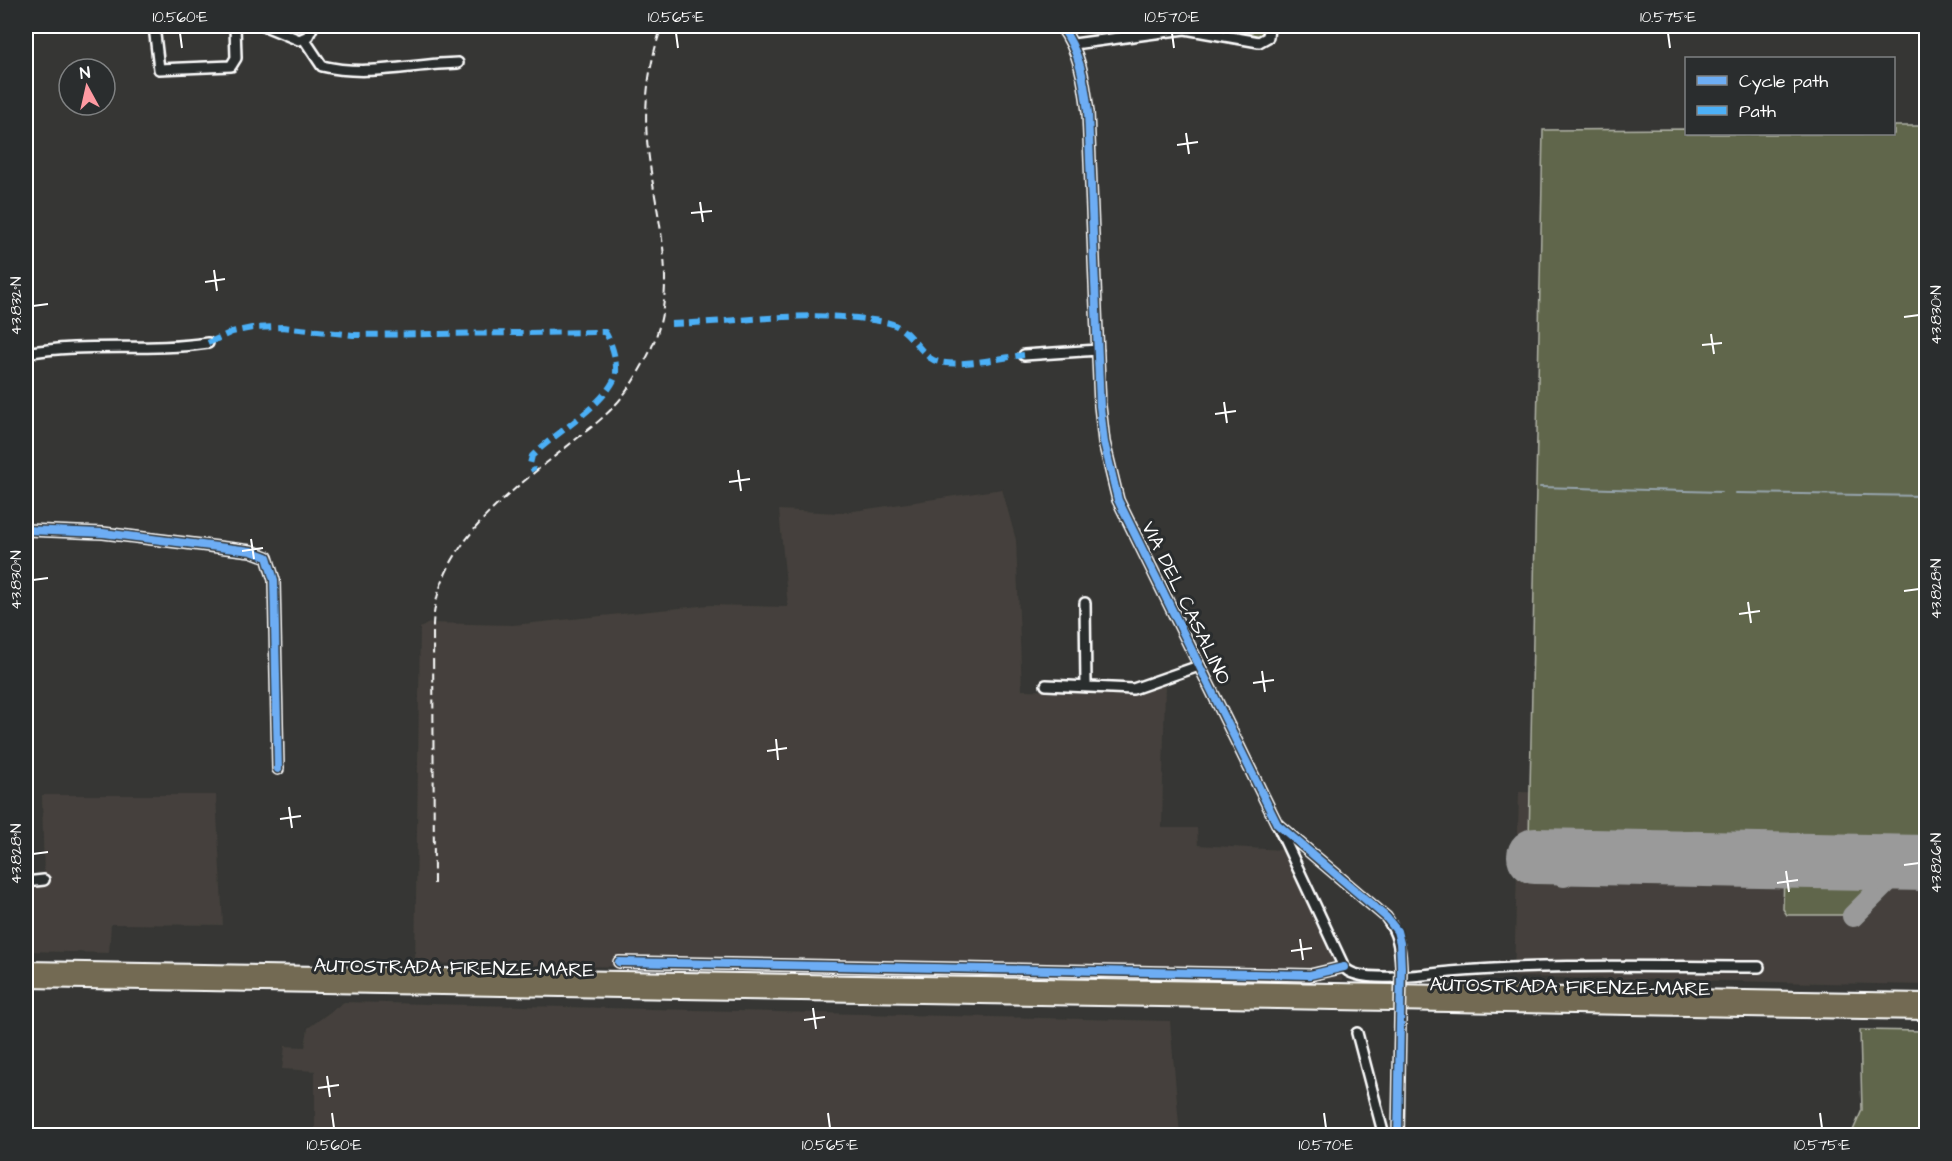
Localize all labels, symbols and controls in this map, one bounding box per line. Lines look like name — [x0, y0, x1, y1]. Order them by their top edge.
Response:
text: 10.560°E — [152, 7, 208, 28]
text: 10.565°E — [648, 7, 704, 28]
text: 10.570°E — [1145, 7, 1200, 28]
text: 10.575°E — [1640, 7, 1696, 28]
north arrow — [57, 57, 117, 117]
legend — [1685, 57, 1895, 135]
text: N — [79, 62, 92, 85]
text: Cycle path — [1739, 69, 1828, 95]
text: Path — [1739, 99, 1776, 124]
text: 43.832°N — [6, 277, 27, 335]
text: 43.830°N — [1926, 285, 1947, 345]
street label: VIA DEL CASALINO — [1134, 517, 1238, 689]
text: 43.830°N — [6, 550, 27, 610]
text: 43.828°N — [1926, 559, 1947, 619]
text: 43.828°N — [6, 824, 27, 884]
text: 43.826°N — [1926, 833, 1947, 893]
street label: AUTOSTRADA FIRENZE-MARE — [313, 952, 595, 984]
street label: AUTOSTRADA FIRENZE-MARE — [1429, 971, 1711, 1003]
text: 10.560°E — [306, 1135, 362, 1156]
text: 10.565°E — [802, 1135, 858, 1156]
text: 10.570°E — [1299, 1135, 1354, 1156]
text: 10.575°E — [1794, 1135, 1850, 1156]

